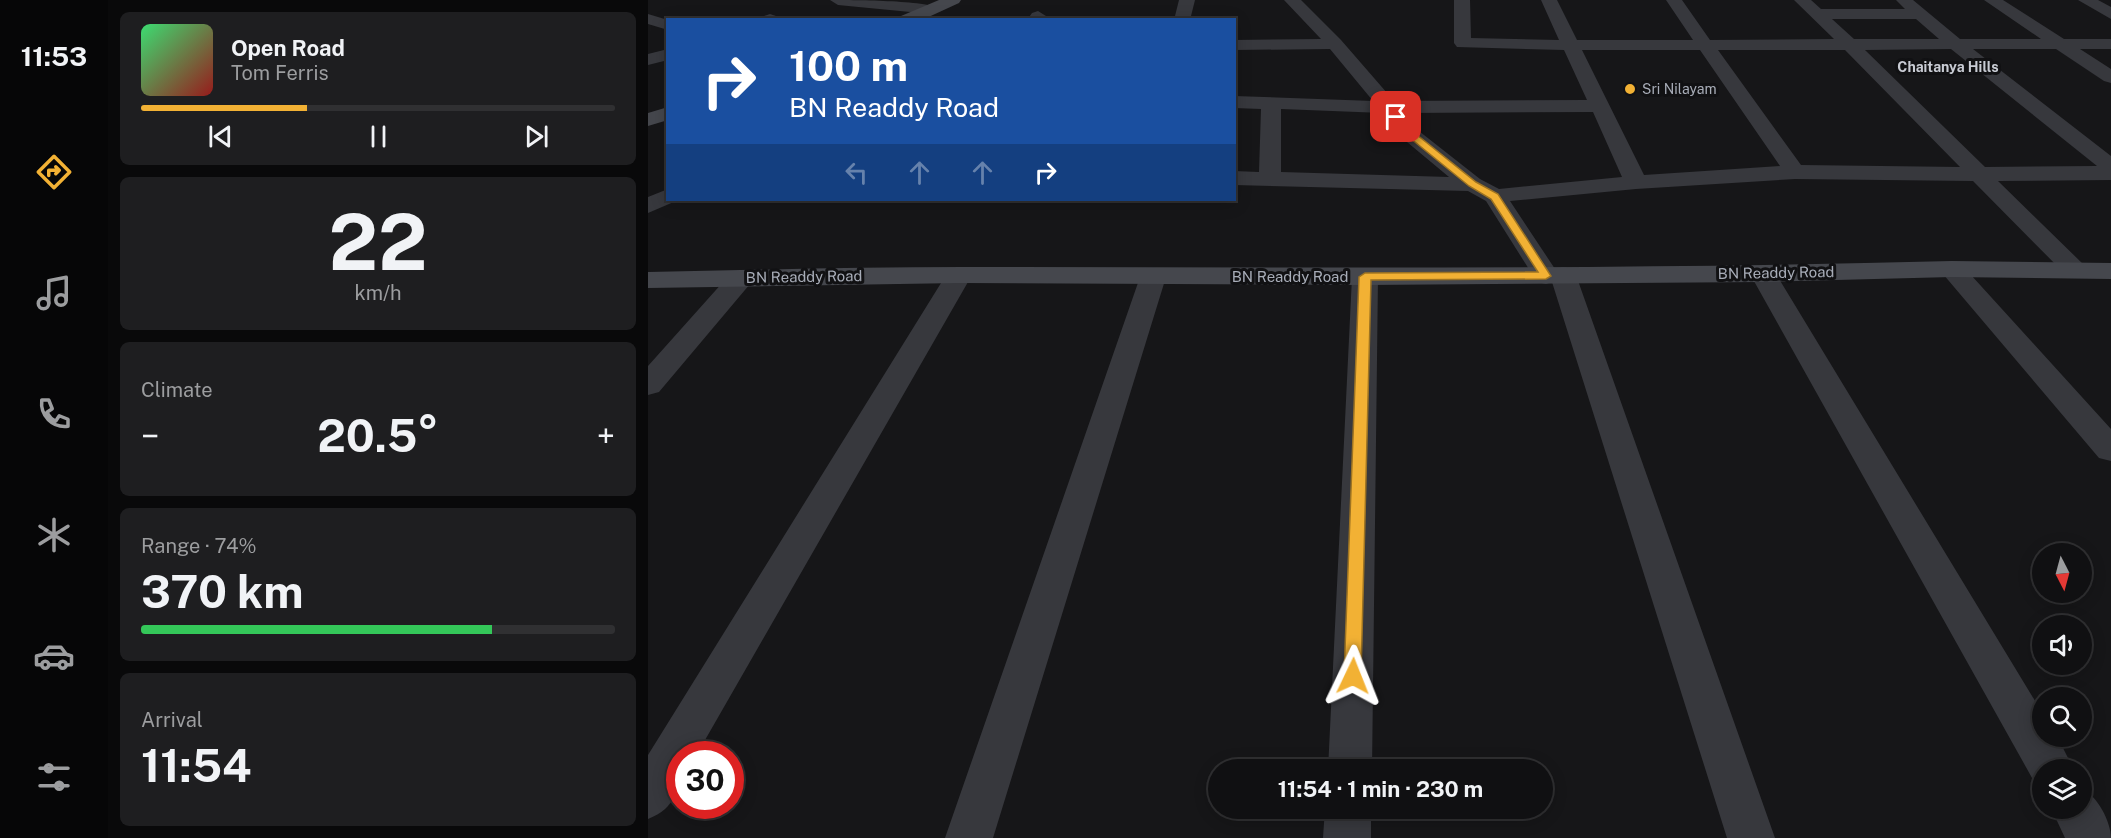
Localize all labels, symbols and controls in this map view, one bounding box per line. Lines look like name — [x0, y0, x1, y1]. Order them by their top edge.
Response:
text: Open Road — [231, 35, 345, 61]
text: 11:53 — [21, 40, 87, 72]
text: 100 m — [789, 41, 908, 90]
icon: right — [690, 42, 768, 120]
district label: Chaitanya Hills — [1897, 59, 1999, 75]
text: Tom Ferris — [231, 61, 329, 85]
place label: Sri Nilayam — [1642, 81, 1717, 97]
marker: Sri Nilayam — [1623, 82, 1637, 96]
text: BN Readdy Road — [789, 91, 999, 123]
pin — [1370, 91, 1421, 142]
icon: arrive — [1379, 100, 1412, 133]
icon: previous — [204, 120, 237, 153]
icon: pause — [362, 120, 395, 153]
icon: next — [520, 120, 553, 153]
icon: directions — [33, 151, 75, 193]
icon: left — [840, 156, 873, 189]
icon: ahead — [903, 156, 936, 189]
icon: ahead — [966, 156, 999, 189]
icon: right — [1029, 156, 1062, 189]
text: 22 — [328, 196, 428, 288]
street label: BN Readdy Road — [1717, 263, 1835, 282]
street label: BN Readdy Road — [745, 267, 863, 286]
street label: BN Readdy Road — [1232, 268, 1348, 285]
icon: music — [33, 272, 75, 314]
text: km/h — [354, 281, 402, 305]
text: Climate — [141, 378, 213, 402]
icon: phone — [33, 393, 75, 435]
text: 20.5° — [317, 409, 439, 462]
text: − — [141, 417, 159, 455]
text: + — [597, 417, 615, 455]
icon: climate — [33, 514, 75, 556]
text: Range · 74% — [141, 534, 257, 558]
north arrow — [2032, 543, 2092, 603]
map controls — [2032, 543, 2092, 819]
text: 370 km — [141, 565, 303, 618]
button: sound — [2032, 615, 2092, 675]
icon: car — [33, 635, 75, 677]
position arrow — [1321, 644, 1385, 708]
button: search — [2032, 687, 2092, 747]
text: Arrival — [141, 708, 203, 732]
text: 11:54 — [141, 739, 252, 792]
speed limit sign: 30 — [666, 741, 744, 819]
icon: filters — [33, 756, 75, 798]
button: layers — [2032, 759, 2092, 819]
text: 11:54 · 1 min · 230 m — [1278, 776, 1483, 802]

